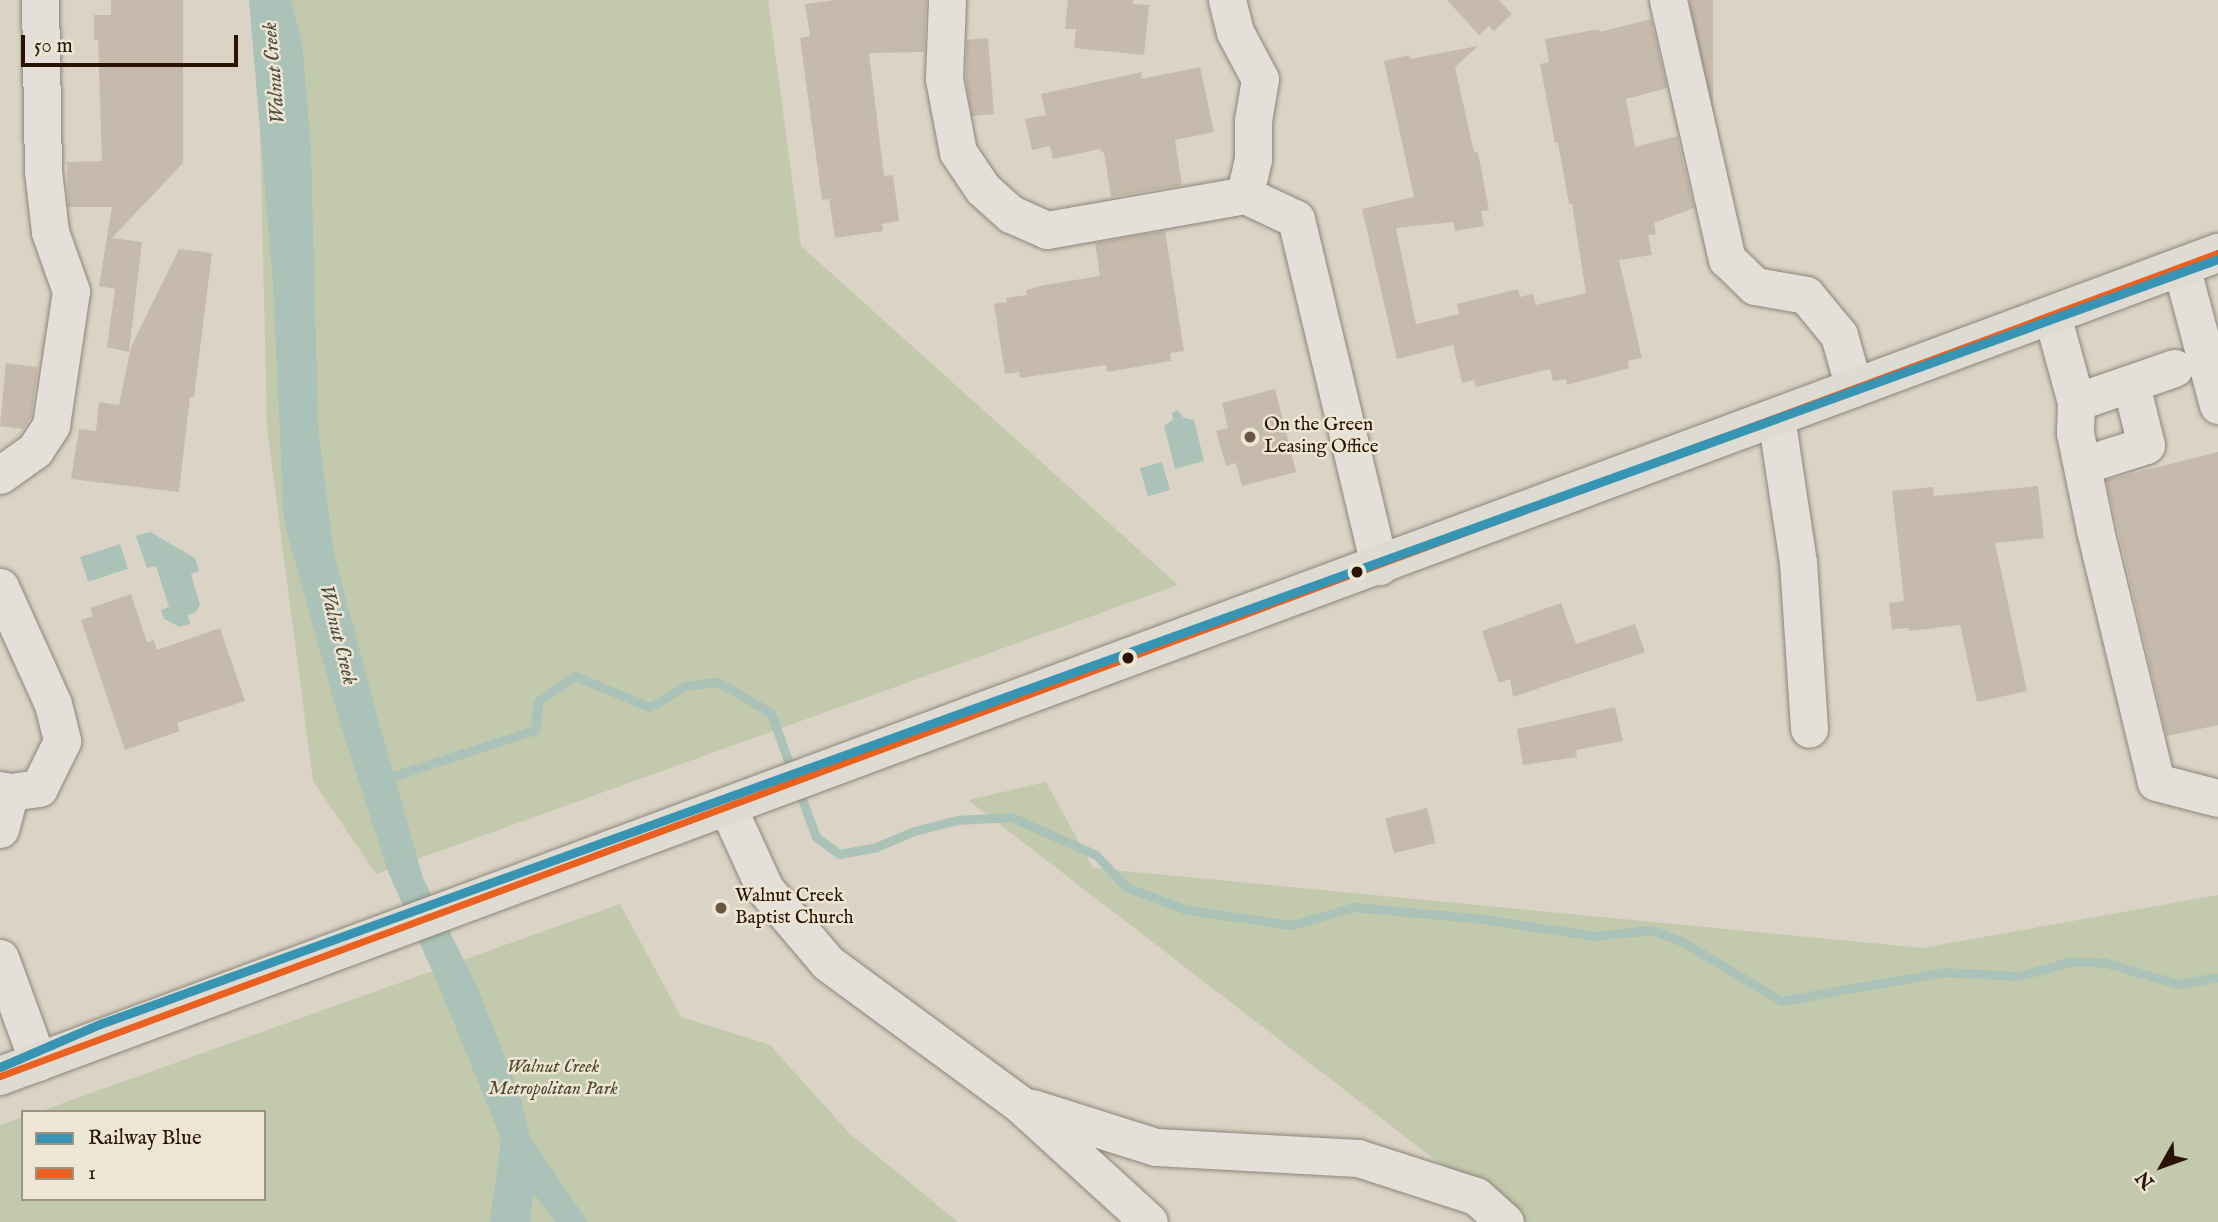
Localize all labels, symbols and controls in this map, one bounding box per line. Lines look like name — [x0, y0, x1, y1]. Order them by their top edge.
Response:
scale bar — [24, 21, 242, 65]
water label: Walnut Creek — [258, 21, 292, 125]
text: 50 m — [34, 33, 73, 60]
place label: On the Green Leasing Office — [1264, 415, 1378, 459]
marker: On the Green Leasing Office — [1242, 429, 1258, 445]
unlabelled marker — [1350, 565, 1364, 579]
water label: Walnut Creek — [312, 582, 362, 688]
unlabelled marker — [1121, 651, 1135, 665]
place label: Walnut Creek Baptist Church — [735, 886, 854, 930]
marker: Walnut Creek Baptist Church — [713, 900, 729, 916]
park label: Walnut Creek Metropolitan Park — [488, 1057, 618, 1101]
legend — [21, 1110, 266, 1201]
text: Railway Blue — [88, 1125, 202, 1152]
north arrow — [2127, 1131, 2197, 1201]
text: 1 — [88, 1160, 96, 1187]
text: N — [2131, 1165, 2160, 1194]

